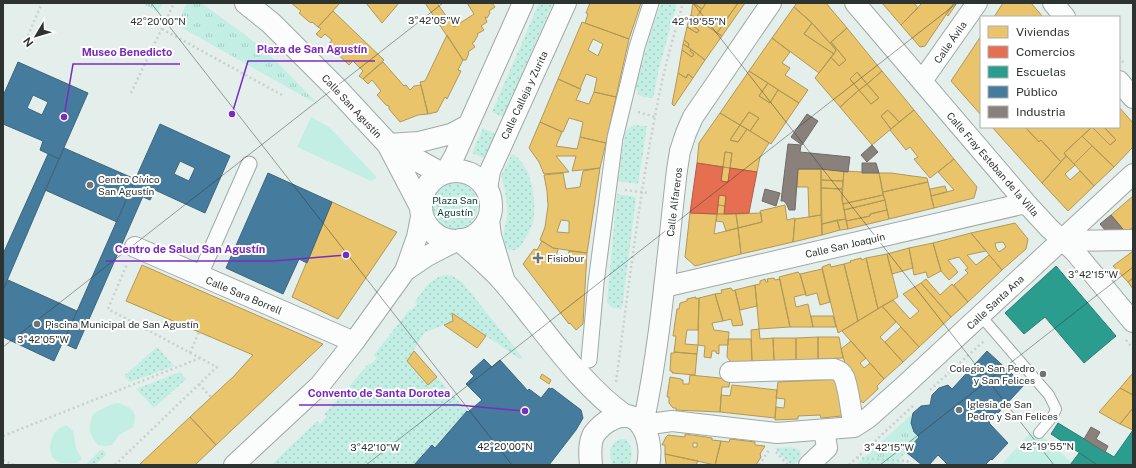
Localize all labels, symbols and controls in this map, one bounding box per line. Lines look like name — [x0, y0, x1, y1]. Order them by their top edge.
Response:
text: 3°42'05"W — [408, 14, 460, 26]
text: 42°20'00"N — [130, 15, 186, 27]
text: 42°19'55"N — [672, 15, 726, 27]
north arrow — [16, 16, 56, 56]
legend — [980, 16, 1120, 128]
street label: Calle Ávila — [931, 19, 969, 65]
text: Viviendas — [1016, 25, 1070, 39]
text: N — [21, 35, 35, 49]
callout: Plaza de San Agustín — [248, 38, 375, 61]
callout: Museo Benedicto — [73, 41, 180, 64]
text: Plaza de San Agustín — [257, 43, 367, 55]
text: Comercios — [1016, 45, 1075, 59]
text: Museo Benedicto — [82, 46, 172, 58]
street label: Calle Calleja y Zurita — [498, 49, 550, 141]
text: Escuelas — [1016, 65, 1066, 79]
street label: Calle San Agustín — [320, 72, 385, 140]
text: Público — [1016, 85, 1058, 99]
text: Industria — [1016, 105, 1065, 119]
street label: Calle Fray Esteban de la Villa — [944, 109, 1042, 219]
street label: Calle Alfareros — [664, 167, 684, 237]
place label: Centro Cívico San Agustín — [98, 173, 160, 197]
marker: Centro Cívico San Agustín — [85, 180, 95, 190]
park label: Plaza San Agustín — [432, 194, 478, 218]
street label: Calle San Joaquín — [804, 230, 886, 260]
callout: Centro de Salud San Agustín — [106, 238, 273, 261]
text: Centro de Salud San Agustín — [115, 243, 265, 255]
marker: Fisiobur — [532, 252, 544, 264]
place label: Fisiobur — [547, 252, 584, 264]
text: 3°42'15"W — [1068, 268, 1118, 280]
street label: Calle Santa Ana — [964, 272, 1026, 332]
street label: Calle Sara Borrell — [204, 274, 284, 316]
place label: Piscina Municipal de San Agustín — [45, 318, 199, 330]
marker: Piscina Municipal de San Agustín — [32, 319, 42, 329]
text: 3°42'05"W — [17, 333, 69, 345]
place label: Colegio San Pedro y San Felices — [949, 362, 1035, 386]
marker: Colegio San Pedro y San Felices — [1038, 369, 1048, 379]
callout: Convento de Santa Dorotea — [299, 382, 458, 405]
text: Convento de Santa Dorotea — [308, 387, 450, 399]
place label: Iglesia de San Pedro y San Felices — [967, 398, 1058, 422]
marker: Iglesia de San Pedro y San Felices — [954, 405, 964, 415]
text: 42°20'00"N — [477, 440, 533, 452]
text: 42°19'55"N — [1020, 440, 1074, 452]
text: 3°42'10"W — [350, 441, 400, 453]
text: 3°42'15"W — [864, 441, 914, 453]

